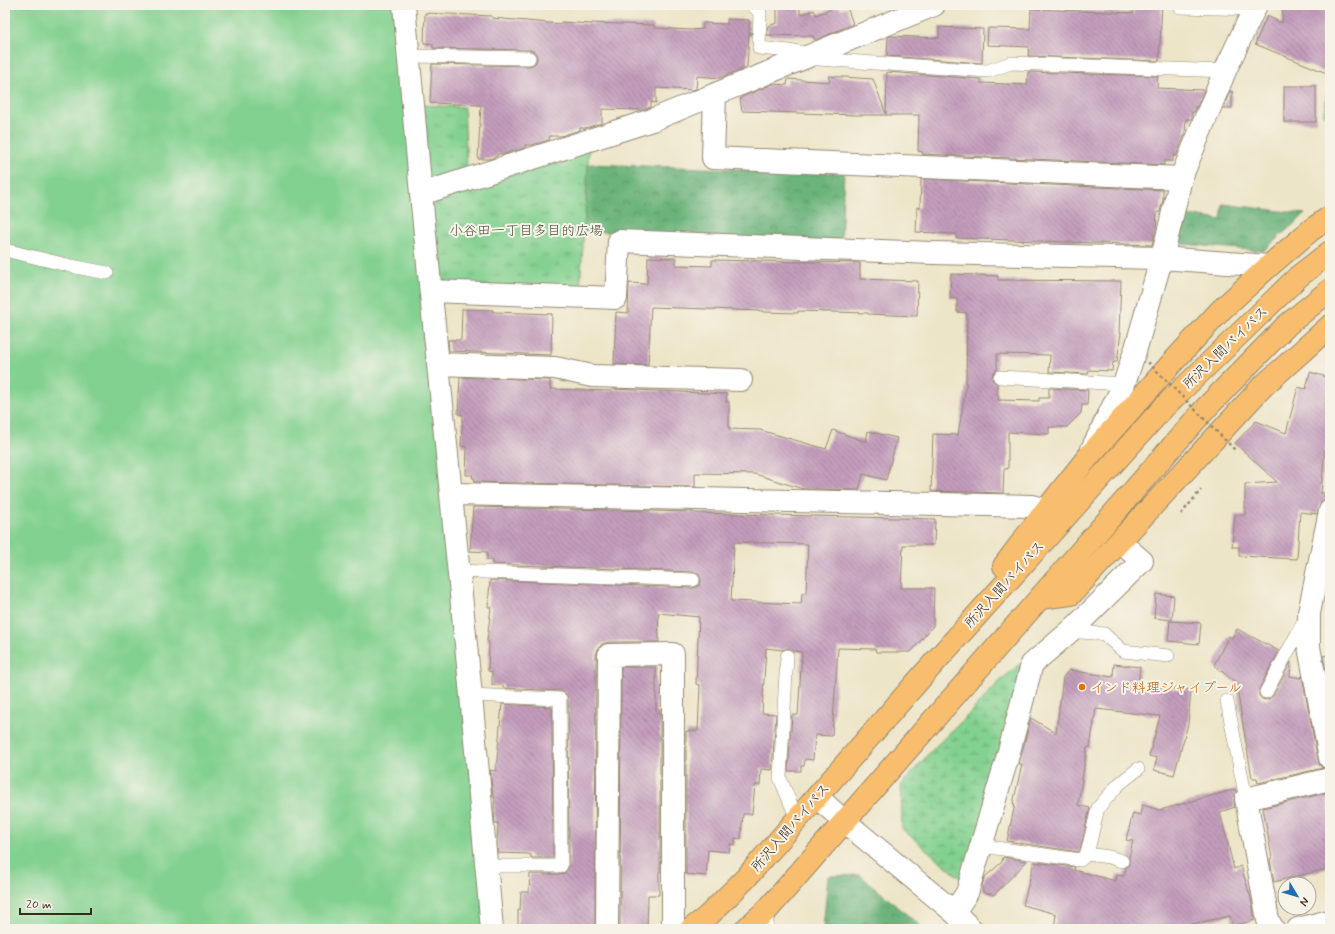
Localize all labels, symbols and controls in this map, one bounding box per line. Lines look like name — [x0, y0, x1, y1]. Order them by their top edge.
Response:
park label: 小谷田一丁目多目的広場 — [449, 222, 603, 240]
street label: 所沢入間バイパス — [1179, 302, 1272, 393]
street label: 所沢入間バイパス — [961, 537, 1049, 632]
place label: インド料理ジャイプール — [1090, 679, 1242, 697]
marker: インド料理ジャイプール — [1077, 682, 1087, 692]
street label: 所沢入間バイパス — [747, 780, 834, 876]
north arrow — [1277, 876, 1317, 916]
scale bar — [20, 890, 91, 916]
text: N — [1296, 894, 1312, 909]
text: 20 m — [26, 897, 52, 913]

